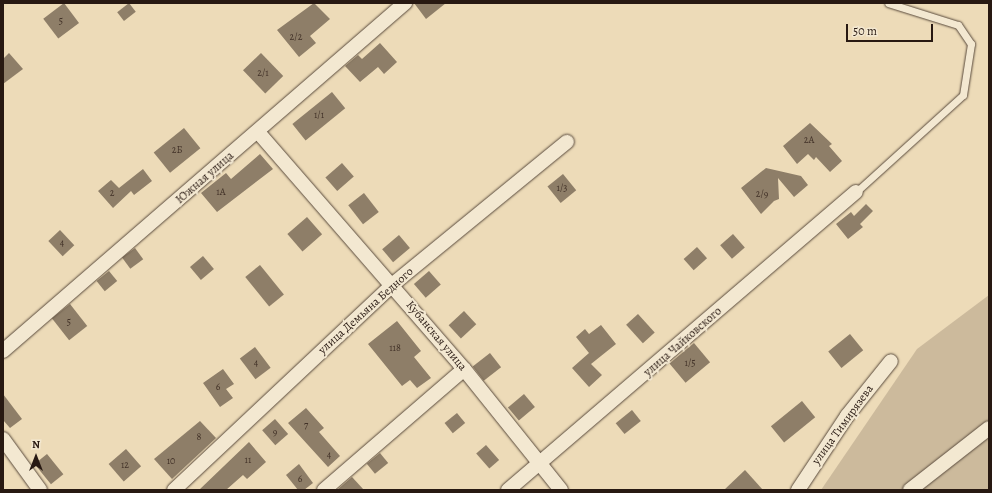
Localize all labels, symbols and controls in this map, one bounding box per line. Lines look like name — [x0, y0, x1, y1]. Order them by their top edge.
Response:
house number: 5 — [59, 15, 63, 27]
scale bar — [848, 16, 935, 42]
text: 50 m — [853, 23, 877, 39]
house number: 2/2 — [290, 31, 302, 43]
house number: 2/1 — [257, 67, 269, 79]
house number: 1/1 — [314, 109, 324, 121]
house number: 2А — [804, 134, 814, 146]
house number: 2Б — [172, 144, 182, 156]
street label: Южная улица — [173, 149, 237, 207]
house number: 1/3 — [557, 182, 567, 194]
house number: 1А — [216, 186, 226, 198]
house number: 2 — [110, 187, 114, 199]
house number: 2/9 — [756, 188, 768, 200]
house number: 4 — [60, 237, 64, 249]
street label: улица Демьяна Бедного — [316, 265, 416, 357]
street label: Кубанская улица — [403, 298, 469, 374]
street label: улица Чайковского — [641, 304, 725, 380]
house number: 5 — [67, 316, 71, 328]
house number: 118 — [389, 342, 401, 354]
house number: 4 — [254, 357, 258, 369]
house number: 1/5 — [684, 357, 696, 369]
house number: 6 — [216, 381, 220, 393]
street label: улица Тимирязева — [809, 382, 877, 468]
house number: 7 — [304, 419, 308, 431]
house number: 9 — [273, 426, 277, 438]
house number: 8 — [197, 431, 201, 443]
north arrow — [16, 437, 56, 477]
text: N — [32, 437, 40, 452]
house number: 4 — [327, 449, 331, 461]
house number: 11 — [245, 454, 251, 466]
house number: 10 — [167, 455, 175, 467]
house number: 12 — [121, 459, 129, 471]
house number: 6 — [298, 473, 302, 485]

